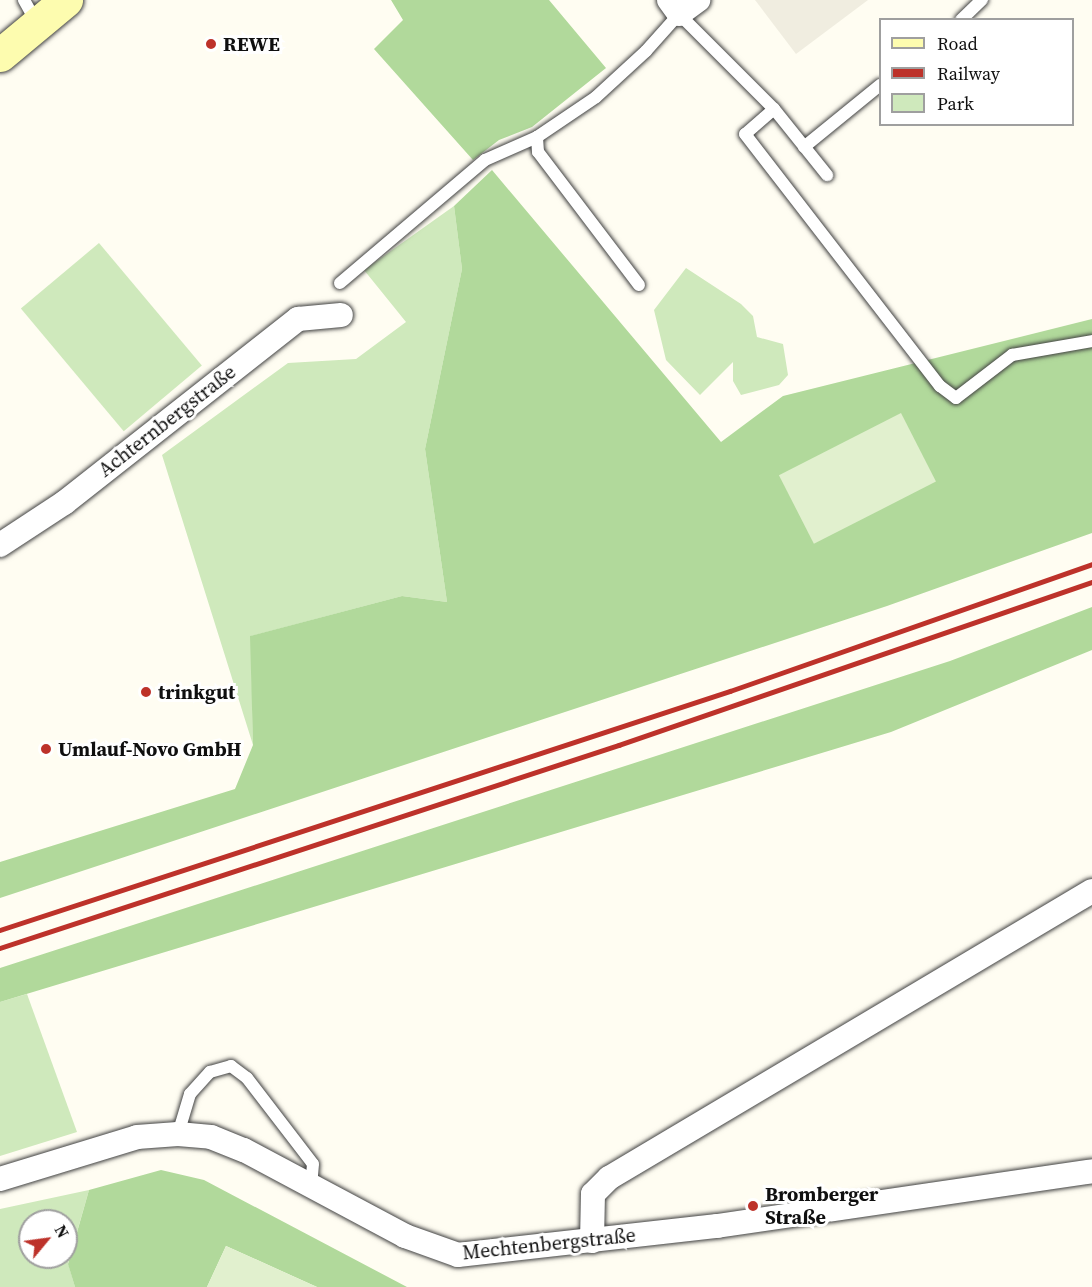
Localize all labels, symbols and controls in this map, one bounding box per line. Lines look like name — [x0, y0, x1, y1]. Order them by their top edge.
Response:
legend — [879, 18, 1074, 126]
text: Road — [937, 31, 978, 56]
place label: REWE — [223, 32, 280, 56]
marker: REWE — [204, 37, 218, 51]
text: Railway — [937, 61, 1000, 86]
text: Park — [937, 91, 974, 116]
street label: Achternbergstraße — [94, 360, 240, 482]
place label: trinkgut — [158, 680, 235, 704]
marker: trinkgut — [139, 685, 153, 699]
place label: Umlauf-Novo GmbH — [58, 737, 242, 761]
marker: Umlauf-Novo GmbH — [39, 742, 53, 756]
place label: Bromberger Straße — [765, 1182, 878, 1229]
marker: Bromberger Straße — [746, 1199, 760, 1213]
north arrow — [18, 1209, 78, 1269]
text: N — [50, 1221, 74, 1242]
street label: Mechtenbergstraße — [461, 1223, 637, 1265]

